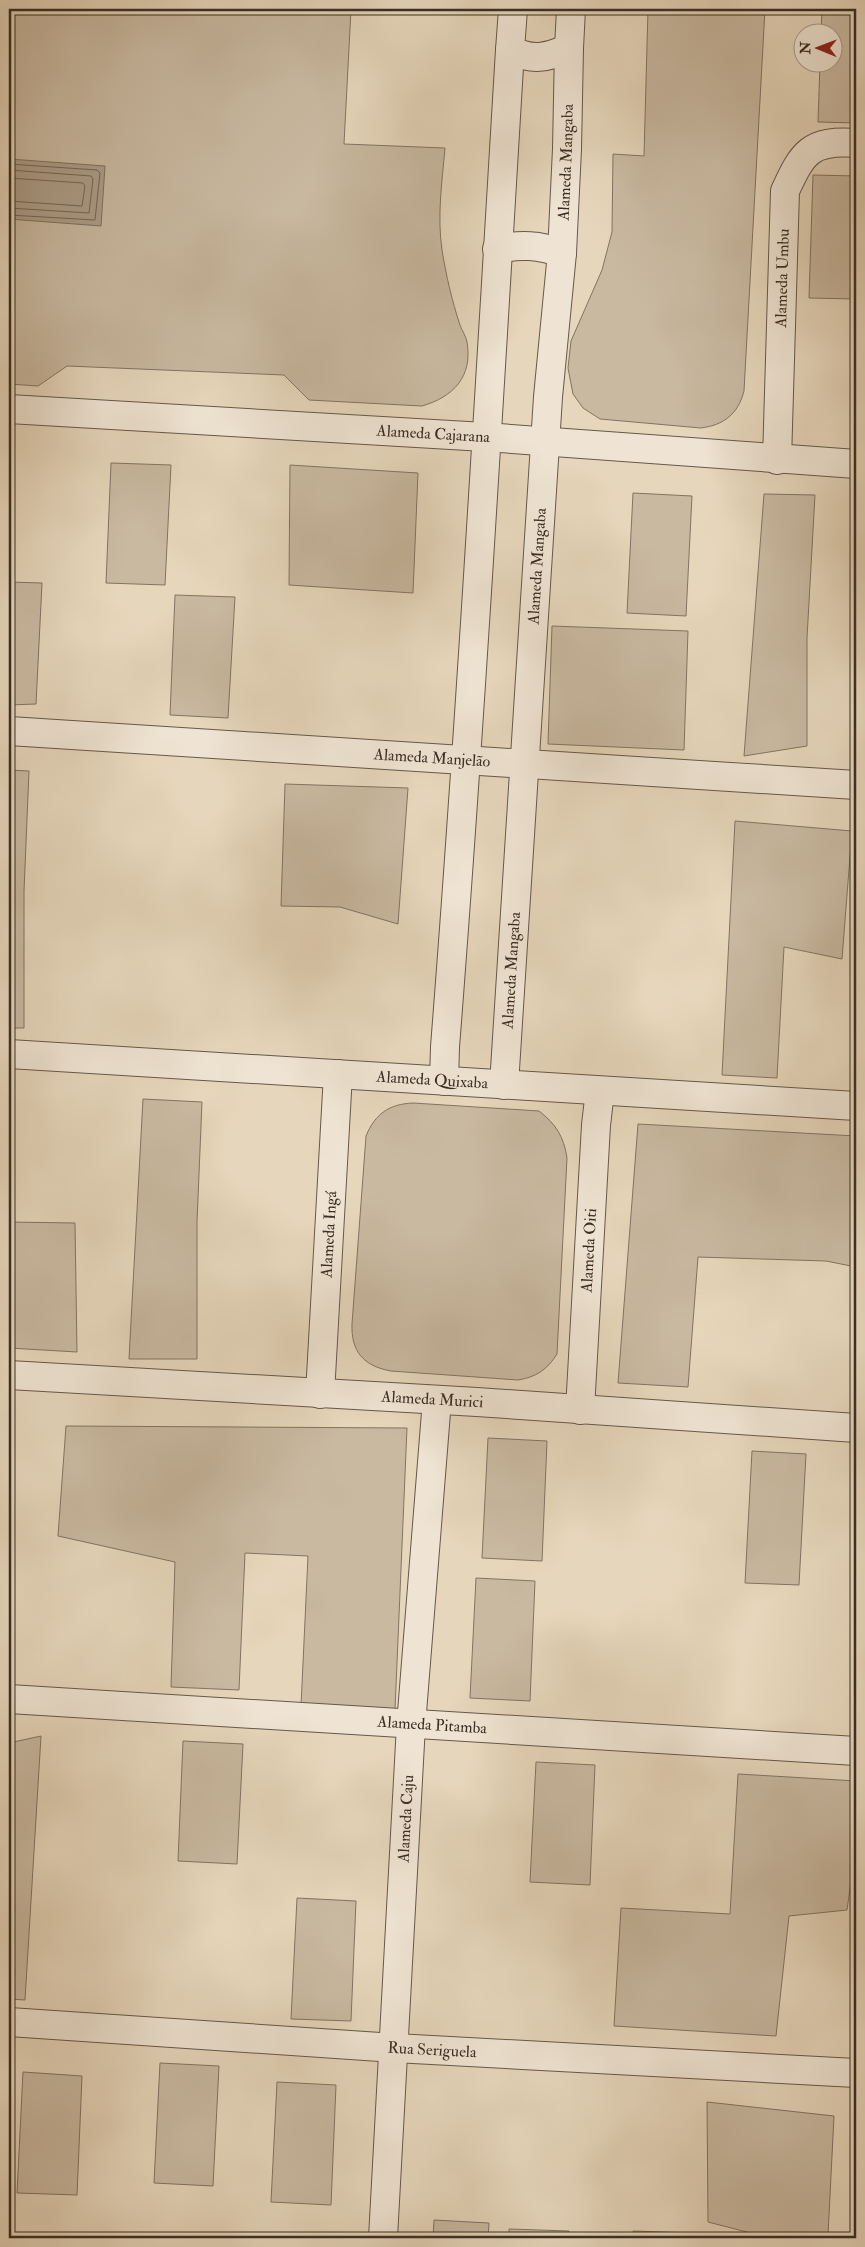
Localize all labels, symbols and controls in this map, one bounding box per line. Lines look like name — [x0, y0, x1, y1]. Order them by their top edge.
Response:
north arrow — [792, 22, 842, 72]
text: N — [797, 41, 814, 55]
street label: Alameda Mangaba — [554, 103, 578, 222]
street label: Alameda Umbu — [771, 228, 794, 329]
street label: Alameda Cajarana — [375, 421, 491, 447]
street label: Alameda Mangaba — [523, 507, 551, 626]
street label: Alameda Manjelão — [372, 744, 491, 772]
street label: Alameda Mangaba — [498, 911, 525, 1030]
street label: Alameda Quixaba — [375, 1067, 489, 1093]
street label: Alameda Ingá — [317, 1190, 341, 1279]
street label: Alameda Oiti — [577, 1208, 601, 1294]
street label: Alameda Murici — [380, 1386, 484, 1412]
street label: Alameda Pitamba — [376, 1712, 488, 1738]
street label: Alameda Caju — [393, 1774, 418, 1864]
street label: Rua Seriguela — [387, 2038, 477, 2062]

